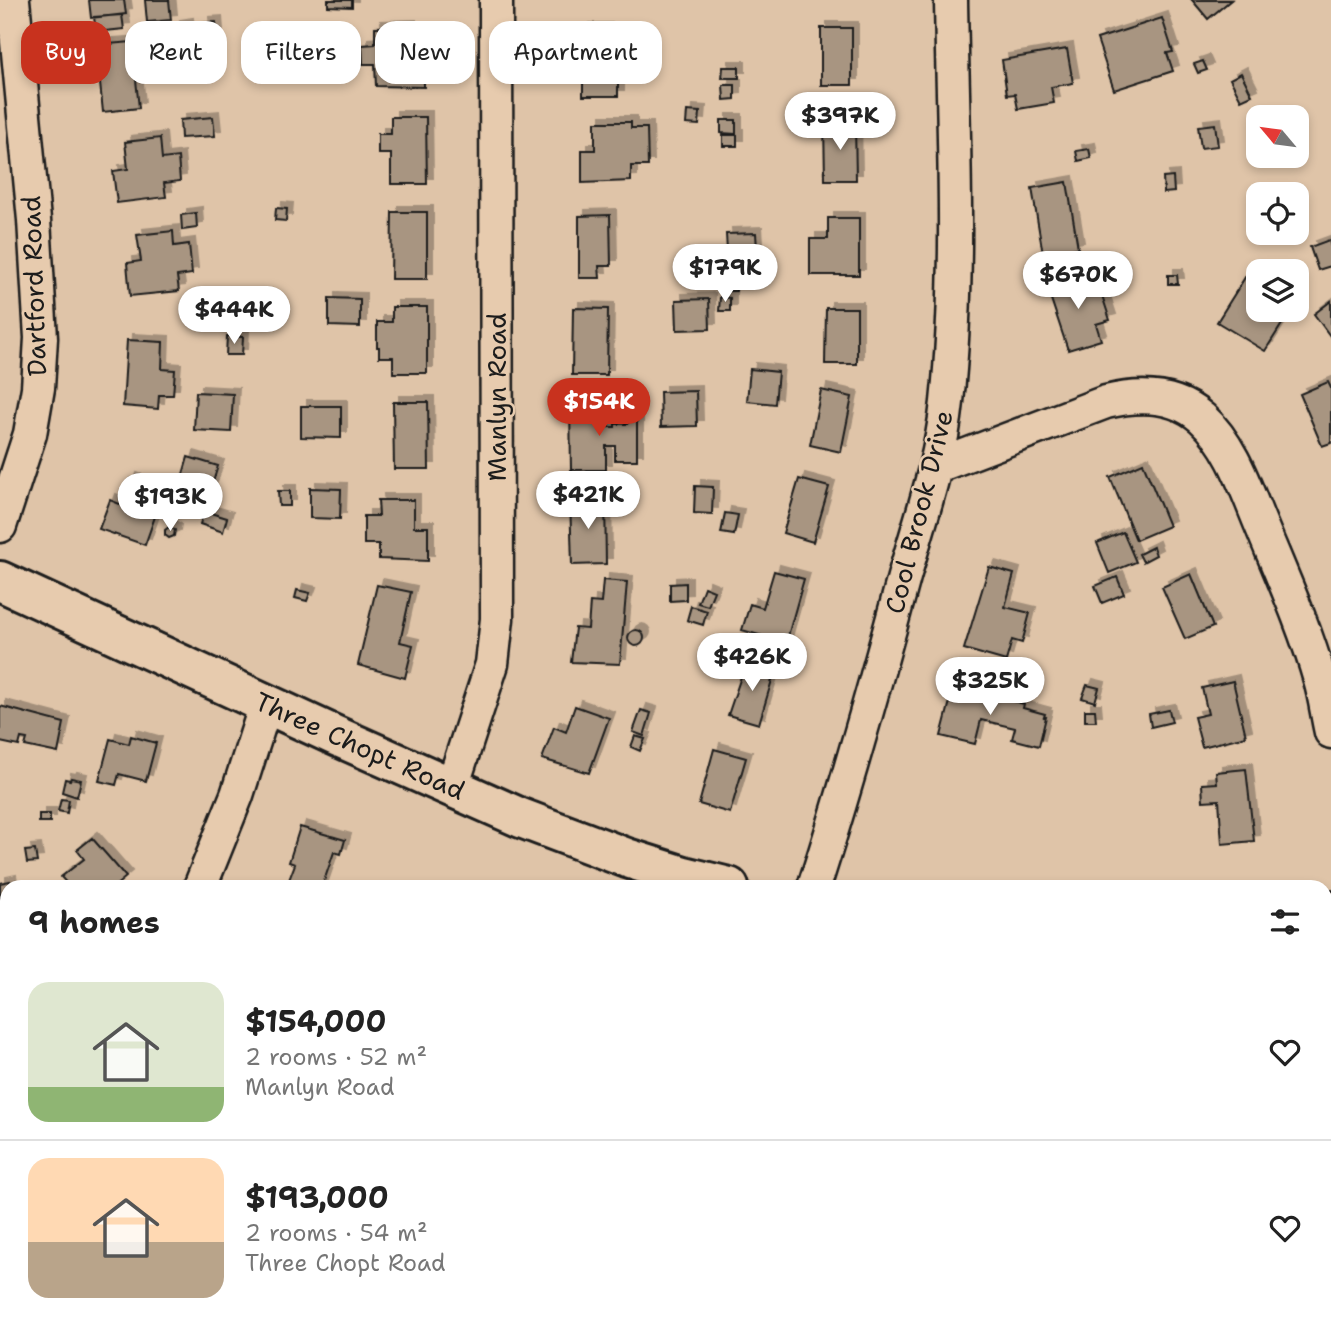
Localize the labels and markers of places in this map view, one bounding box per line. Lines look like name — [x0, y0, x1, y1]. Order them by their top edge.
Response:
pin: $397K — [791, 92, 889, 152]
pin: $179K — [676, 244, 774, 304]
pin: $670K — [1029, 252, 1127, 311]
pin: $444K — [185, 286, 283, 346]
pin: $154K — [550, 378, 648, 438]
pin: $421K — [539, 472, 637, 531]
pin: $193K — [121, 474, 219, 533]
pin: $426K — [703, 634, 801, 693]
pin: $325K — [941, 658, 1039, 717]

